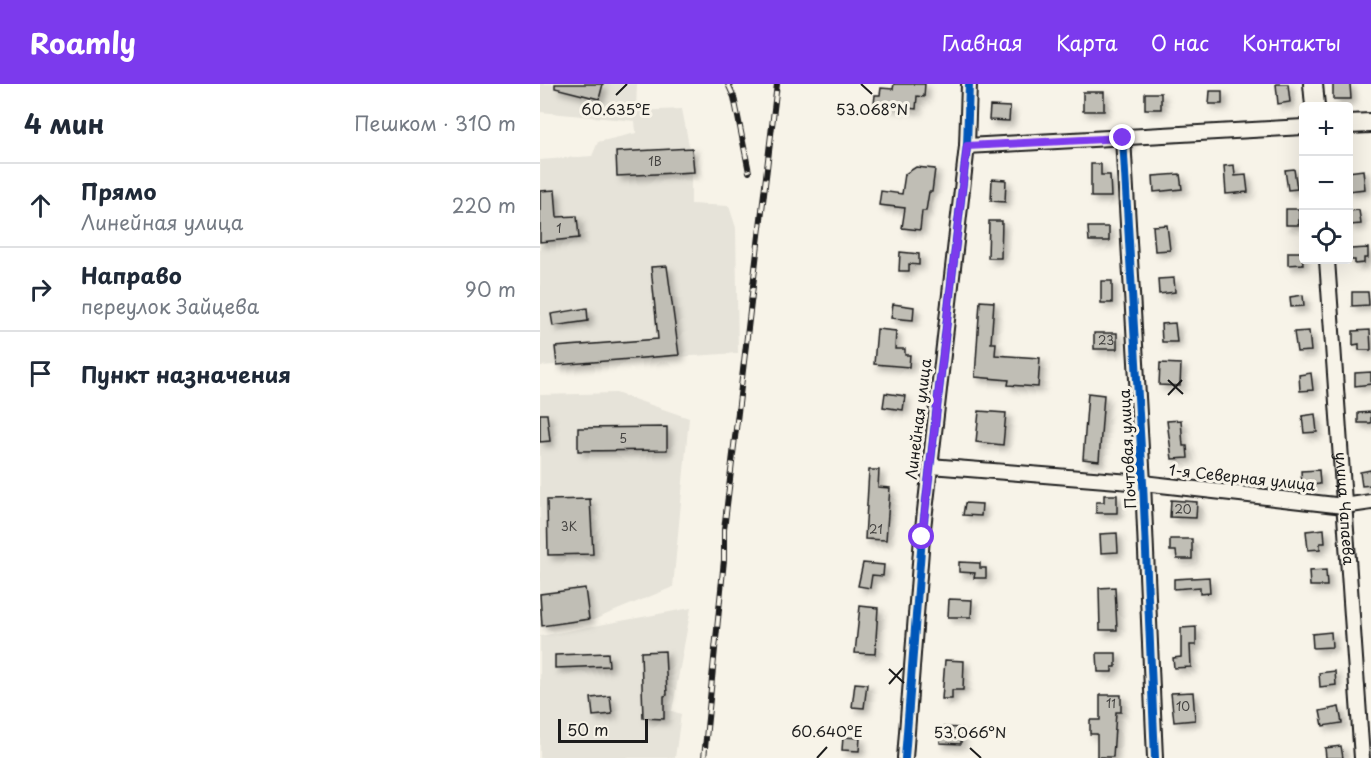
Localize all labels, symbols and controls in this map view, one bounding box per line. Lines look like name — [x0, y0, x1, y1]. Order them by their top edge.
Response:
text: Roamly — [30, 21, 136, 64]
text: Главная — [942, 26, 1023, 58]
text: Карта — [1056, 26, 1118, 58]
text: О нас — [1151, 26, 1209, 58]
text: Контакты — [1242, 26, 1341, 58]
text: 60.635°E — [581, 97, 651, 120]
text: 53.068°N — [836, 97, 908, 120]
map controls — [1299, 102, 1353, 264]
button: + — [1299, 102, 1353, 156]
text: 4 мин — [24, 104, 105, 143]
text: Пешком · 310 m — [354, 108, 516, 138]
route end — [1109, 124, 1135, 150]
house number: 1В — [648, 152, 662, 170]
button: − — [1299, 156, 1353, 210]
text: Прямо — [81, 174, 156, 207]
icon: ahead — [24, 189, 57, 222]
text: 220 m — [452, 190, 516, 220]
text: Линейная улица — [81, 207, 243, 237]
button: locate — [1299, 210, 1353, 264]
house number: 1 — [556, 219, 562, 237]
text: Направо — [81, 258, 182, 291]
icon: right — [24, 273, 57, 306]
text: 90 m — [465, 274, 516, 304]
text: переулок Зайцева — [81, 291, 259, 321]
house number: 23 — [1098, 331, 1114, 349]
street label: Линейная улица — [899, 356, 936, 481]
icon: arrive — [24, 357, 57, 390]
text: Пункт назначения — [81, 357, 291, 390]
street label: Почтовая улица — [1112, 388, 1141, 510]
house number: 5 — [619, 429, 627, 447]
street label: улица Чапаева — [1331, 451, 1361, 566]
street label: 1-я Северная улица — [1168, 457, 1317, 496]
house number: 20 — [1174, 500, 1192, 518]
house number: 3К — [561, 517, 577, 535]
house number: 21 — [869, 520, 883, 538]
route start — [908, 523, 934, 549]
house number: 11 — [1106, 694, 1116, 712]
house number: 10 — [1176, 697, 1190, 715]
scale bar — [558, 716, 648, 744]
text: 50 m — [567, 717, 608, 741]
text: 60.640°E — [791, 719, 863, 742]
text: 53.066°N — [934, 720, 1006, 743]

